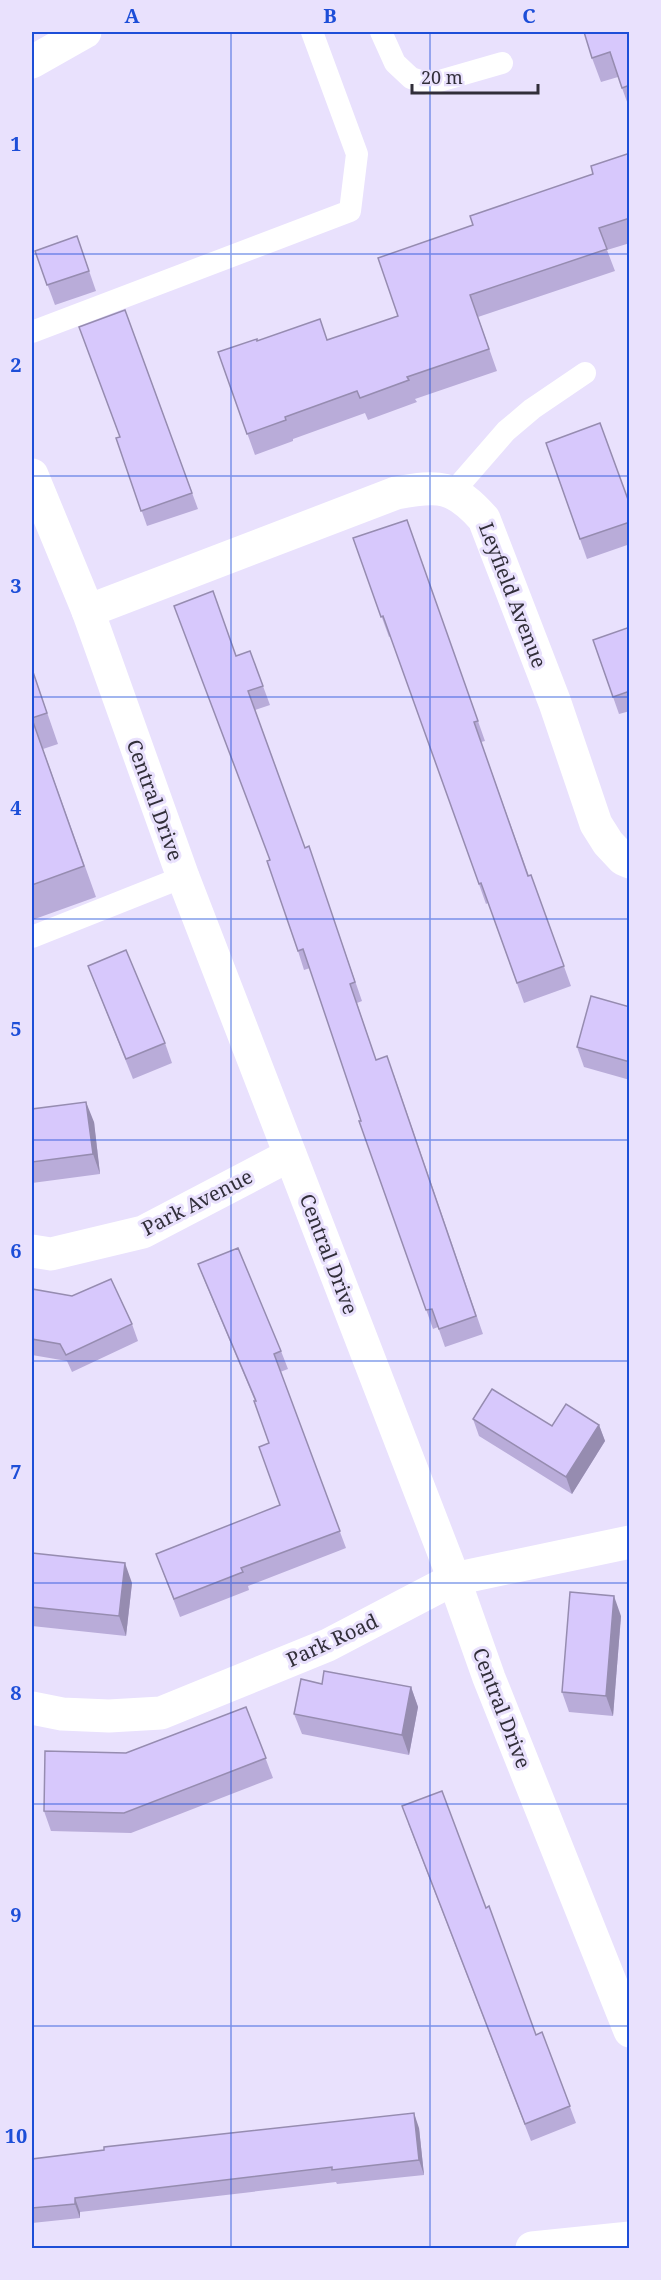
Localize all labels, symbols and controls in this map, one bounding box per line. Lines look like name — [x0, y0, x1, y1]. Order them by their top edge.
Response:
text: A — [124, 2, 140, 29]
text: B — [323, 2, 337, 29]
text: C — [522, 2, 536, 29]
scale bar — [412, 57, 538, 95]
text: 20 m — [421, 65, 463, 89]
text: 1 — [10, 130, 22, 157]
text: 2 — [10, 351, 22, 378]
street label: Leyfield Avenue — [473, 518, 553, 672]
text: 3 — [10, 572, 22, 599]
street label: Central Drive — [121, 736, 189, 864]
text: 4 — [10, 794, 22, 821]
text: 5 — [10, 1015, 22, 1042]
street label: Park Avenue — [137, 1162, 257, 1242]
street label: Central Drive — [294, 1190, 364, 1318]
text: 6 — [10, 1237, 22, 1264]
text: 7 — [10, 1458, 22, 1485]
street label: Park Road — [282, 1607, 382, 1673]
street label: Central Drive — [467, 1644, 537, 1772]
text: 8 — [10, 1679, 22, 1706]
text: 9 — [10, 1901, 22, 1928]
text: 10 — [5, 2122, 27, 2149]

